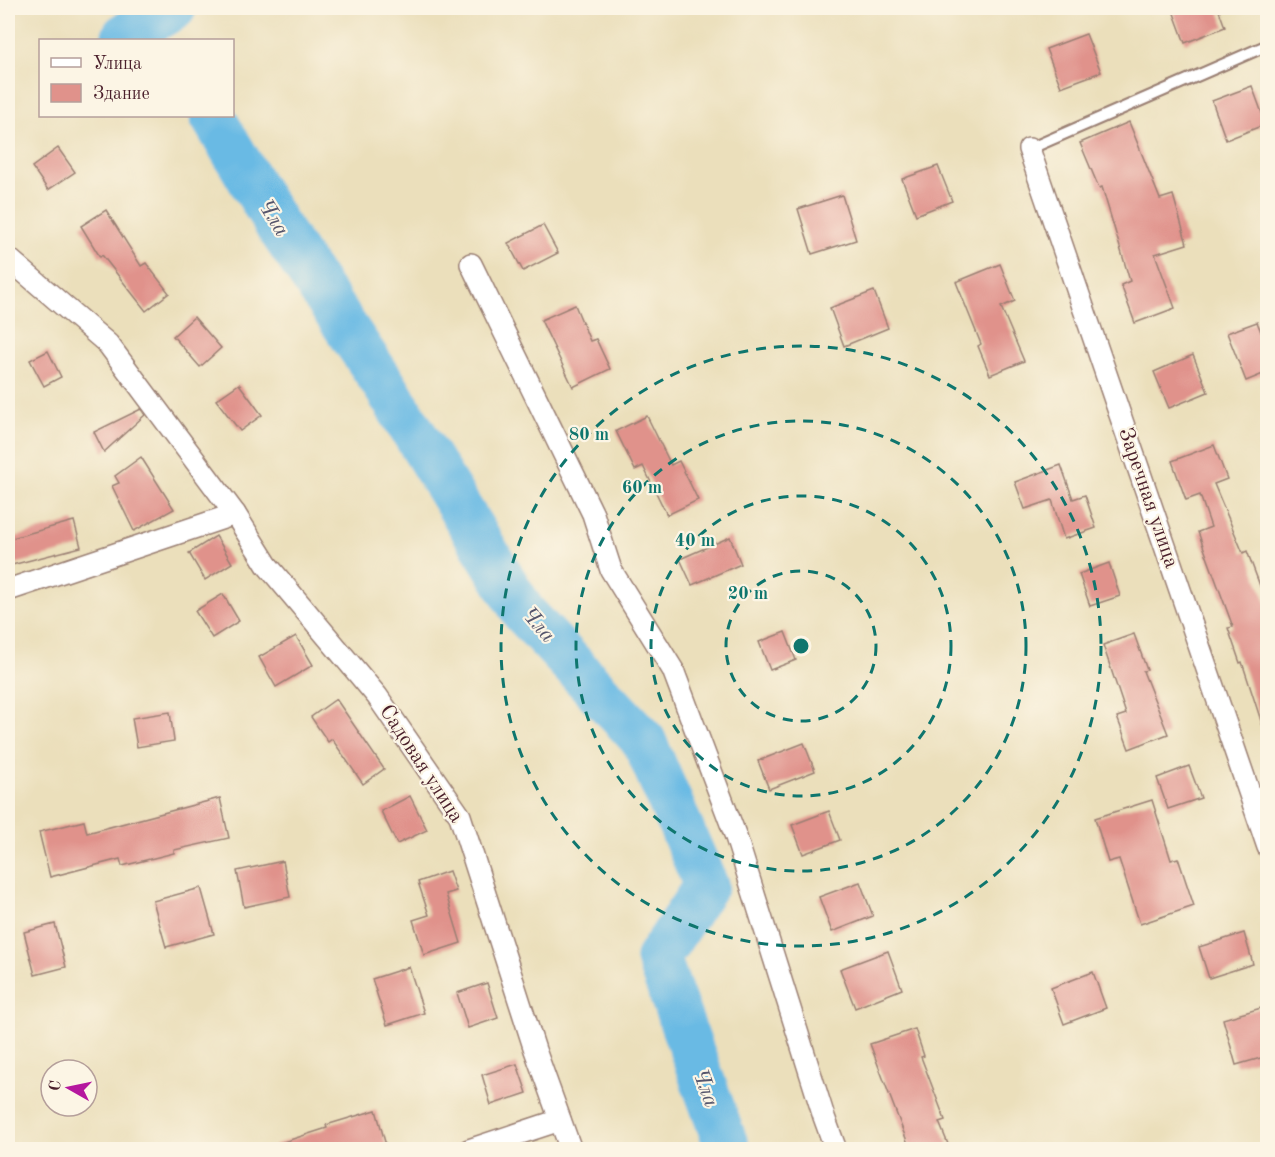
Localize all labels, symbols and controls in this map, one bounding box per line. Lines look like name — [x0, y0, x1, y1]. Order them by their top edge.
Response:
legend — [39, 39, 234, 117]
text: Улица — [93, 55, 142, 73]
text: Здание — [93, 85, 150, 103]
water label: Чла — [253, 196, 293, 241]
street label: Заречная улица — [1114, 425, 1182, 571]
text: 80 m — [569, 426, 609, 444]
text: 60 m — [622, 479, 662, 497]
text: 40 m — [675, 532, 715, 550]
text: 20 m — [728, 585, 768, 603]
water label: Чла — [517, 603, 559, 647]
centre of rings — [791, 636, 811, 656]
street label: Садовая улица — [375, 701, 467, 827]
north arrow — [39, 1058, 99, 1118]
water label: Чла — [688, 1066, 722, 1110]
text: С — [47, 1079, 65, 1092]

